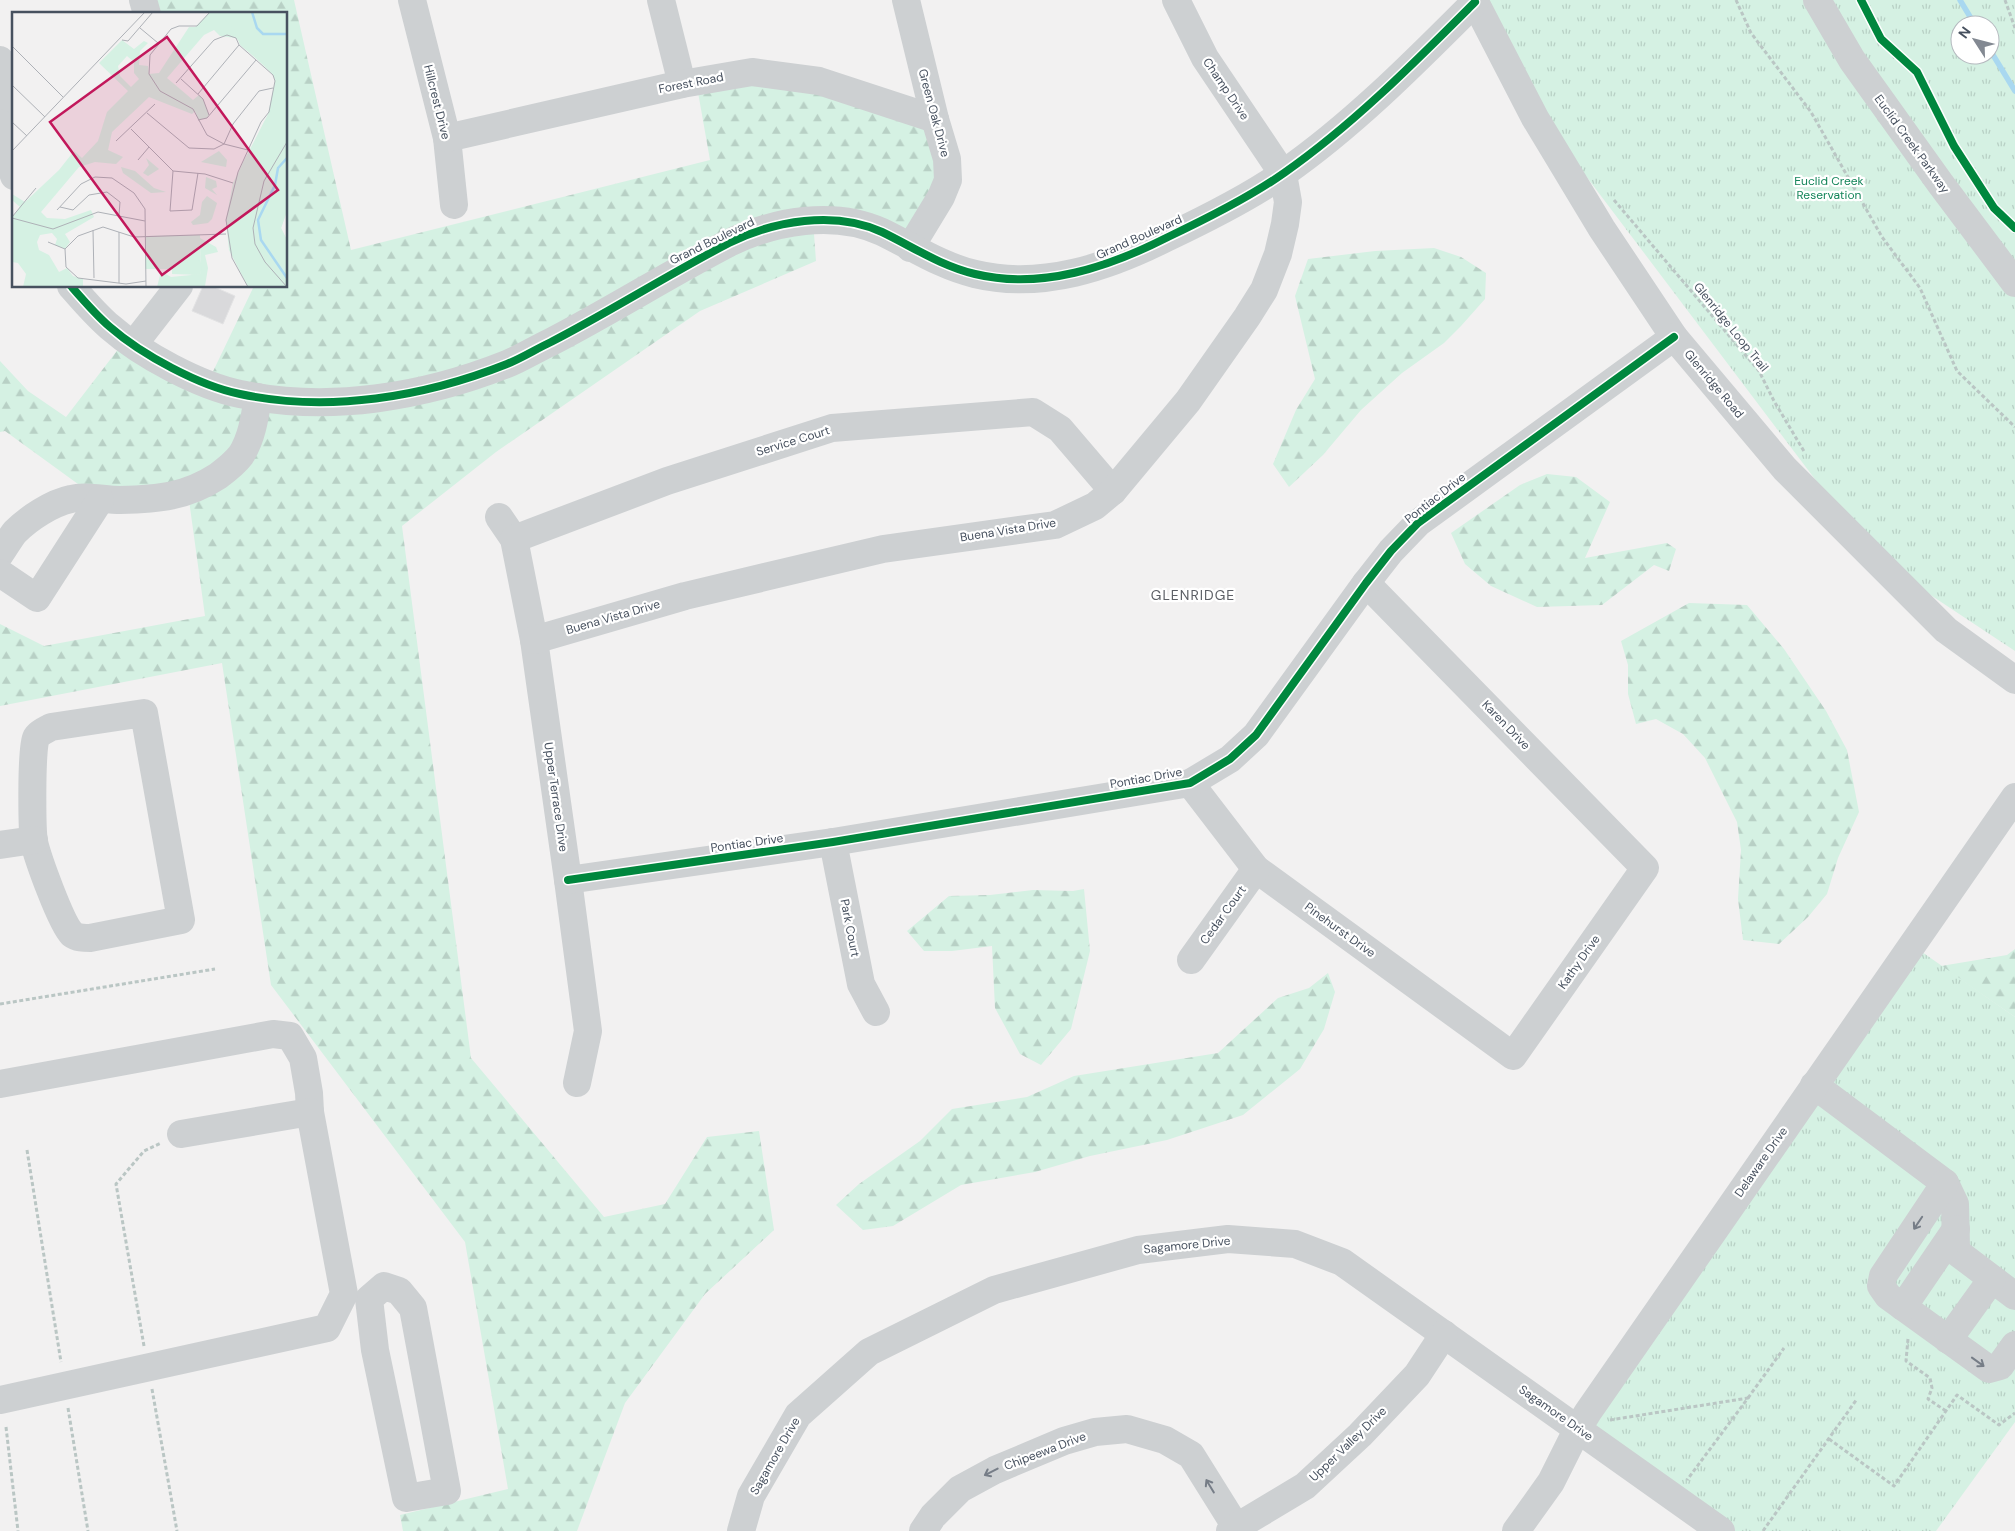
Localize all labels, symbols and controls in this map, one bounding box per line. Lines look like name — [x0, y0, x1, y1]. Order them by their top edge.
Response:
inset map — [12, 12, 288, 288]
north arrow — [1950, 15, 2000, 65]
text: N — [1954, 23, 1975, 42]
street label: Champ Drive — [1199, 55, 1253, 123]
street label: Hillcrest Drive — [420, 63, 454, 141]
street label: Green Oak Drive — [915, 67, 953, 159]
street label: Forest Road — [657, 69, 725, 97]
street label: Euclid Creek Parkway — [1871, 92, 1953, 197]
park label: Euclid Creek Reservation — [1794, 173, 1864, 203]
street label: Grand Boulevard — [1094, 211, 1184, 263]
street label: Grand Boulevard — [667, 214, 757, 268]
street label: Glenridge Loop Trail — [1690, 279, 1772, 375]
street label: Glenridge Road — [1681, 346, 1747, 422]
street label: Service Court — [754, 422, 832, 460]
street label: Pontiac Drive — [1401, 469, 1469, 527]
street label: Buena Vista Drive — [959, 514, 1057, 545]
district label: GLENRIDGE — [1151, 586, 1235, 604]
street label: Buena Vista Drive — [564, 596, 662, 638]
street label: Karen Drive — [1478, 697, 1534, 753]
street label: Upper Terrace Drive — [540, 741, 572, 853]
street label: Pontiac Drive — [1109, 764, 1184, 792]
street label: Pontiac Drive — [710, 830, 785, 856]
street label: Cedar Court — [1196, 882, 1250, 948]
street label: Park Court — [837, 898, 864, 959]
street label: Pinehurst Drive — [1301, 899, 1379, 961]
street label: Kathy Drive — [1554, 932, 1604, 992]
street label: Delaware Drive — [1731, 1124, 1791, 1200]
one-way arrow — [1913, 1216, 1923, 1230]
street label: Sagamore Drive — [1143, 1232, 1231, 1258]
one-way arrow — [1971, 1357, 1985, 1367]
street label: Sagamore Drive — [1516, 1381, 1596, 1445]
street label: Upper Valley Drive — [1306, 1403, 1390, 1485]
street label: Sagamore Drive — [746, 1414, 804, 1498]
street label: Chipeewa Drive — [1002, 1428, 1088, 1474]
one-way arrow — [984, 1468, 999, 1477]
one-way arrow — [1204, 1480, 1214, 1494]

